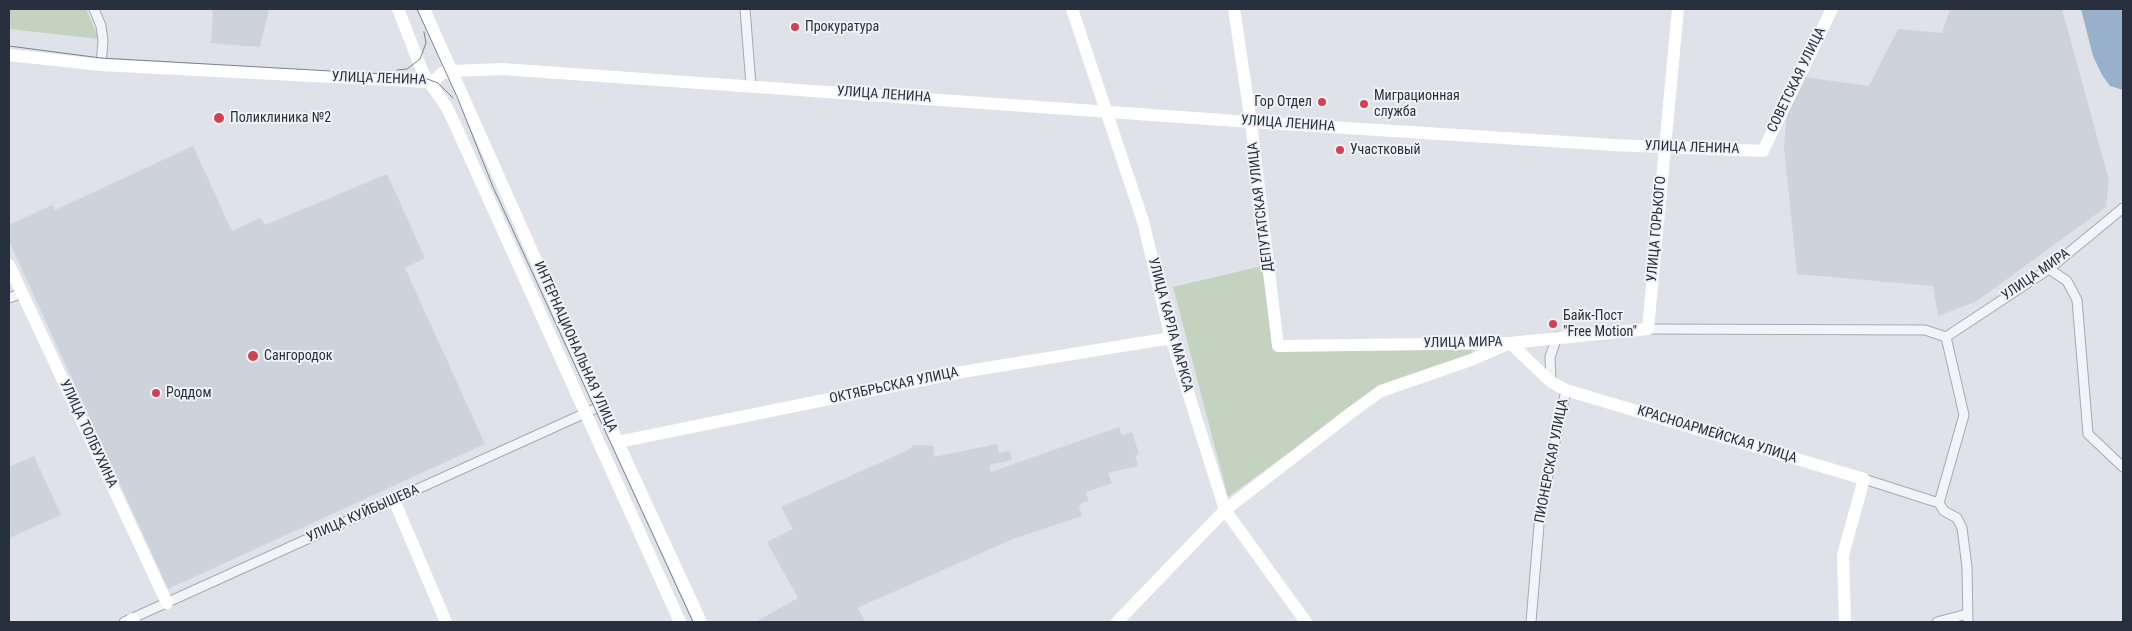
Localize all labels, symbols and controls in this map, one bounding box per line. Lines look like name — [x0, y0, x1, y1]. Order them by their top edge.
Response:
place label: Прокуратура — [805, 19, 879, 35]
marker: Прокуратура — [789, 21, 801, 33]
street label: СОВЕТСКАЯ УЛИЦА — [1764, 25, 1830, 135]
street label: УЛИЦА ЛЕНИНА — [331, 69, 427, 89]
street label: УЛИЦА ЛЕНИНА — [836, 83, 932, 107]
place label: Миграционная служба — [1374, 88, 1460, 120]
place label: Гор Отдел — [1254, 94, 1312, 110]
marker: Гор Отдел — [1316, 96, 1328, 108]
marker: Миграционная служба — [1358, 98, 1370, 110]
place label: Поликлиника №2 — [230, 110, 331, 126]
marker: Поликлиника №2 — [212, 111, 226, 125]
street label: УЛИЦА ЛЕНИНА — [1240, 112, 1336, 136]
street label: УЛИЦА ЛЕНИНА — [1644, 138, 1740, 158]
street label: ДЕПУТАТСКАЯ УЛИЦА — [1245, 141, 1277, 273]
place label: Участковый — [1350, 142, 1421, 158]
marker: Участковый — [1334, 144, 1346, 156]
street label: УЛИЦА ГОРЬКОГО — [1644, 175, 1670, 283]
street label: УЛИЦА МИРА — [1999, 245, 2073, 305]
street label: УЛИЦА КАРЛА МАРКСА — [1144, 256, 1196, 394]
street label: ИНТЕРНАЦИОНАЛЬНАЯ УЛИЦА — [530, 259, 620, 435]
place label: Байк-Пост "Free Motion" — [1563, 308, 1637, 341]
marker: Байк-Пост "Free Motion" — [1547, 318, 1559, 330]
street label: УЛИЦА МИРА — [1423, 334, 1503, 352]
place label: Сангородок — [264, 348, 333, 364]
marker: Сангородок — [246, 349, 260, 363]
street label: ОКТЯБРЬСКАЯ УЛИЦА — [828, 364, 960, 408]
street label: УЛИЦА ТОЛБУХИНА — [56, 377, 120, 491]
place label: Роддом — [166, 385, 211, 401]
marker: Роддом — [150, 387, 162, 399]
street label: ПИОНЕРСКАЯ УЛИЦА — [1532, 398, 1572, 524]
street label: КРАСНОАРМЕЙСКАЯ УЛИЦА — [1635, 403, 1799, 467]
street label: УЛИЦА КУЙБЫШЕВА — [304, 482, 422, 546]

